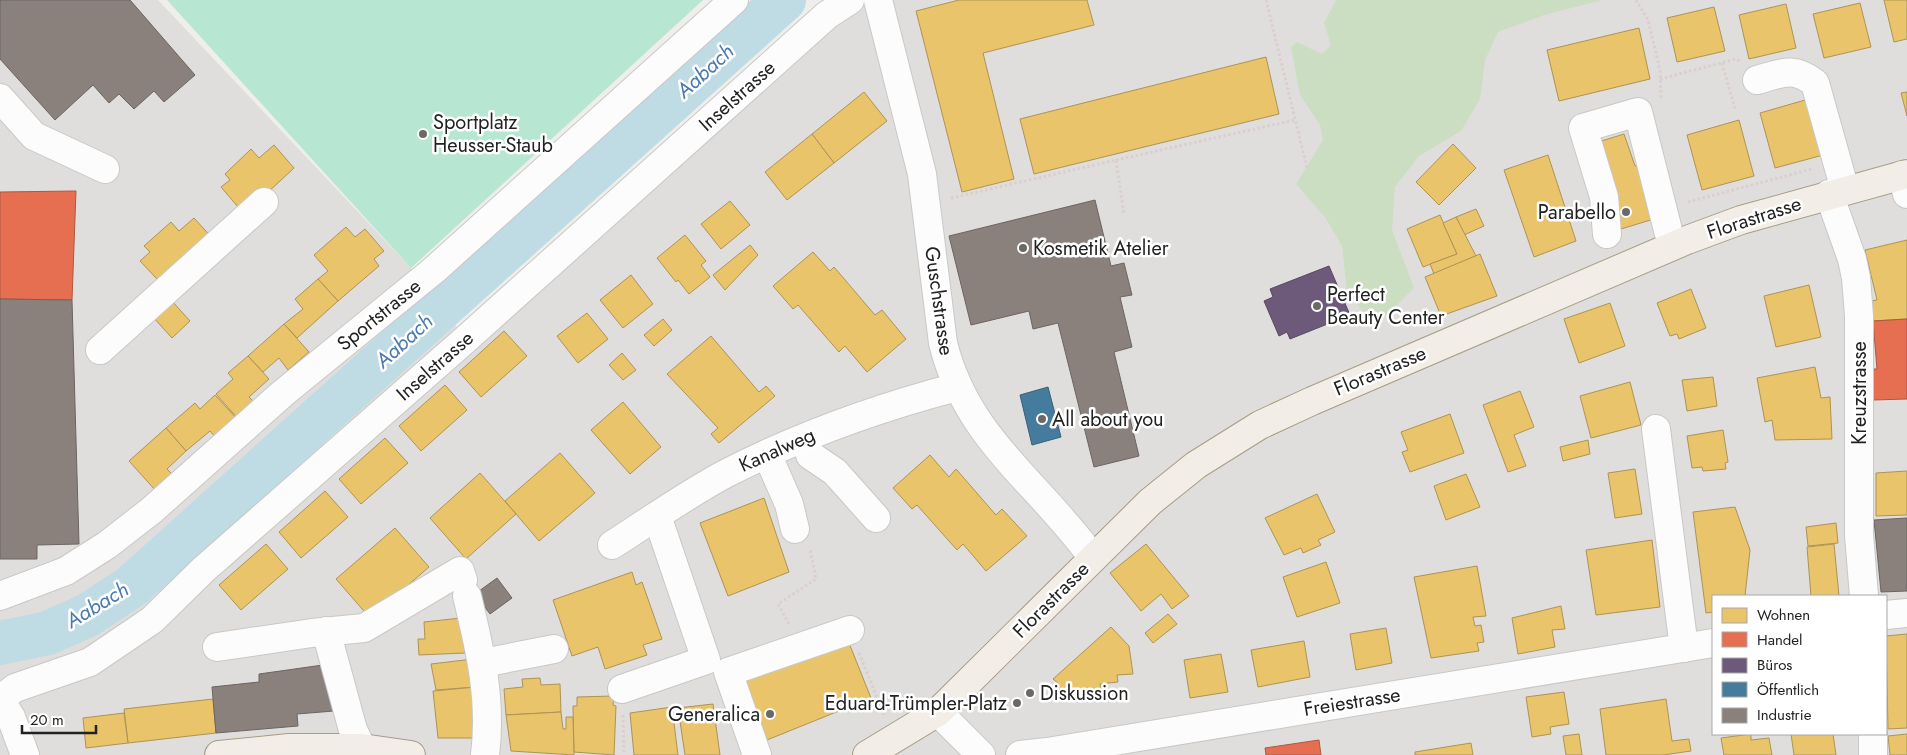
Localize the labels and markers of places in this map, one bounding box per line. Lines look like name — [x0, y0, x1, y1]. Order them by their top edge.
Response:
place label: Sportplatz Heusser-Staub — [433, 108, 553, 160]
marker: Sportplatz Heusser-Staub — [417, 128, 429, 140]
place label: Parabello — [1538, 198, 1616, 227]
marker: Parabello — [1620, 206, 1632, 218]
place label: Kosmetik Atelier — [1033, 234, 1169, 263]
marker: Kosmetik Atelier — [1017, 242, 1029, 254]
place label: Perfect Beauty Center — [1327, 280, 1445, 332]
marker: Perfect Beauty Center — [1311, 300, 1323, 312]
place label: All about you — [1052, 405, 1164, 434]
marker: All about you — [1036, 413, 1048, 425]
place label: Diskussion — [1040, 679, 1129, 708]
marker: Diskussion — [1024, 687, 1036, 699]
place label: Eduard-Trümpler-Platz — [825, 689, 1007, 718]
marker: Eduard-Trümpler-Platz — [1011, 697, 1023, 709]
place label: Generalica — [668, 700, 760, 729]
marker: Generalica — [764, 708, 776, 720]

